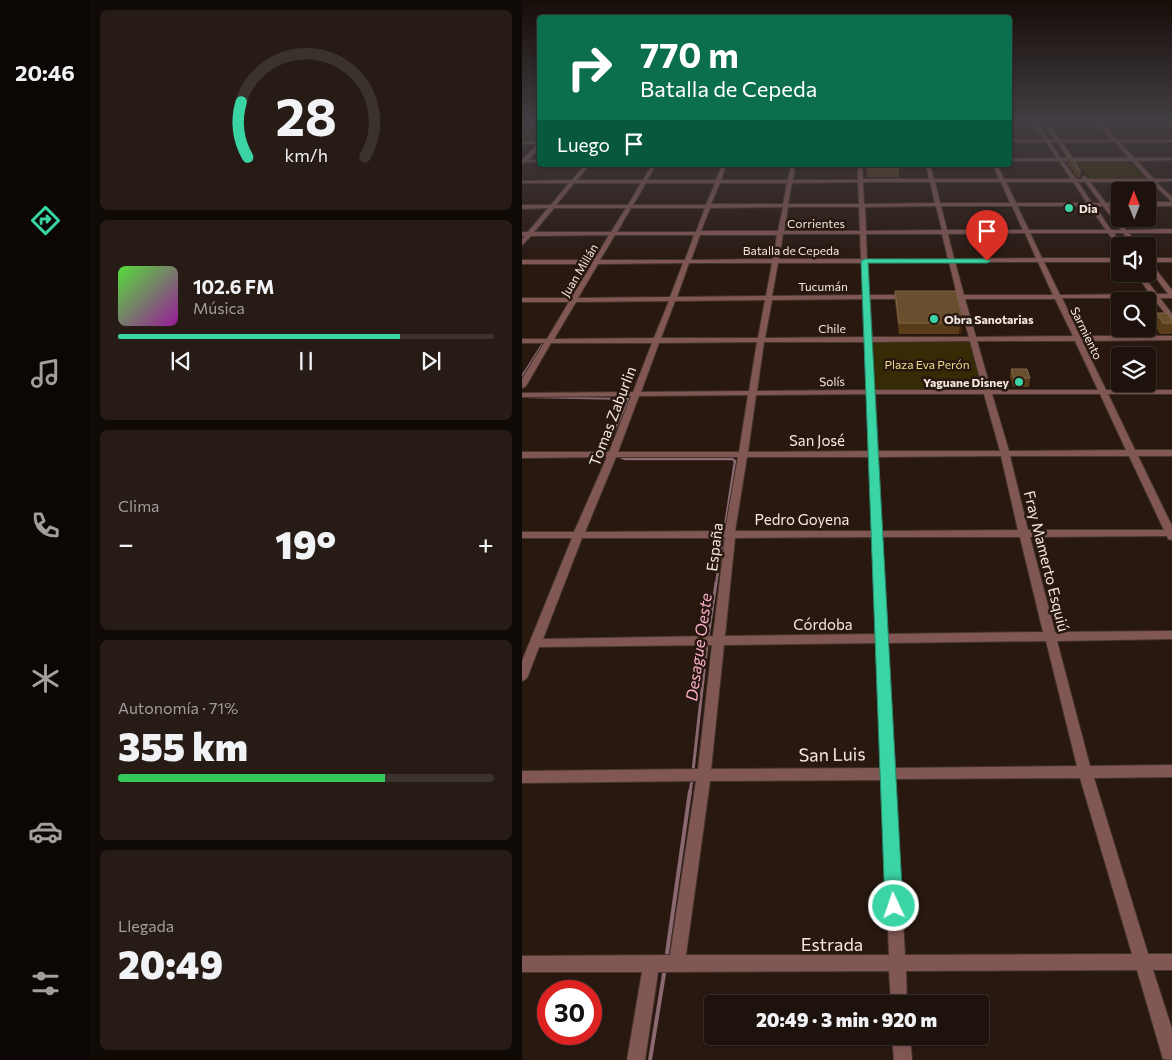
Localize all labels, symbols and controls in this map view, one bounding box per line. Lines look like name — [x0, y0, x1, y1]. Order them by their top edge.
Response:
text: 770 m — [640, 32, 739, 75]
icon: right — [557, 35, 622, 100]
text: 20:46 — [15, 59, 75, 86]
text: Batalla de Cepeda — [640, 75, 817, 102]
text: 28 — [275, 83, 337, 147]
icon: arrive — [620, 130, 648, 158]
text: Luego — [557, 133, 610, 156]
text: km/h — [284, 144, 328, 166]
north arrow — [1111, 182, 1156, 228]
map controls — [1111, 182, 1156, 392]
place label: Dia — [1079, 201, 1097, 215]
marker: Dia — [1063, 202, 1075, 214]
icon: directions — [28, 203, 63, 238]
pin — [966, 210, 1008, 261]
street label: Corrientes — [787, 216, 845, 230]
icon: arrive — [973, 217, 1001, 245]
button: sound — [1111, 237, 1156, 282]
street label: Juan Millán — [558, 241, 601, 300]
street label: Batalla de Cepeda — [743, 243, 839, 257]
text: 102.6 FM — [193, 275, 274, 298]
street label: Tucumán — [798, 279, 848, 293]
button: search — [1111, 292, 1156, 337]
text: Música — [193, 298, 245, 317]
street label: Sarmiento — [1068, 304, 1106, 362]
place label: Obra Sanotarias — [944, 312, 1034, 326]
marker: Obra Sanotarias — [928, 313, 940, 325]
street label: Chile — [818, 321, 846, 335]
icon: previous — [167, 347, 195, 375]
icon: pause — [292, 347, 320, 375]
icon: next — [417, 347, 445, 375]
button: layers — [1111, 347, 1156, 392]
icon: music — [28, 356, 63, 391]
park label: Plaza Eva Perón — [884, 357, 970, 371]
street label: Tomas Zaburlin — [585, 364, 639, 468]
street label: Solís — [819, 374, 845, 388]
place label: Yaguane Disney — [923, 375, 1009, 389]
marker: Yaguane Disney — [1013, 376, 1025, 388]
street label: San José — [789, 431, 845, 449]
street label: Fray Mamerto Esquiú — [1021, 489, 1073, 633]
text: Clima — [118, 496, 159, 515]
icon: phone — [28, 508, 63, 543]
street label: Pedro Goyena — [755, 510, 849, 528]
text: 19° — [275, 520, 336, 567]
street label: España — [702, 522, 726, 572]
text: − — [118, 526, 134, 560]
text: + — [478, 526, 494, 560]
water label: Desague Oeste — [681, 591, 715, 702]
street label: Córdoba — [793, 615, 853, 633]
icon: climate — [28, 661, 63, 696]
text: Autonomía · 71% — [118, 698, 238, 717]
text: 355 km — [118, 722, 248, 769]
street label: San Luis — [798, 742, 866, 766]
icon: car — [28, 814, 63, 849]
position arrow — [867, 879, 919, 931]
text: Llegada — [118, 916, 174, 935]
street label: Estrada — [801, 933, 863, 955]
text: 20:49 — [118, 940, 223, 987]
icon: filters — [28, 966, 63, 1001]
speed limit sign: 30 — [537, 980, 602, 1045]
text: 20:49 · 3 min · 920 m — [756, 1008, 937, 1031]

